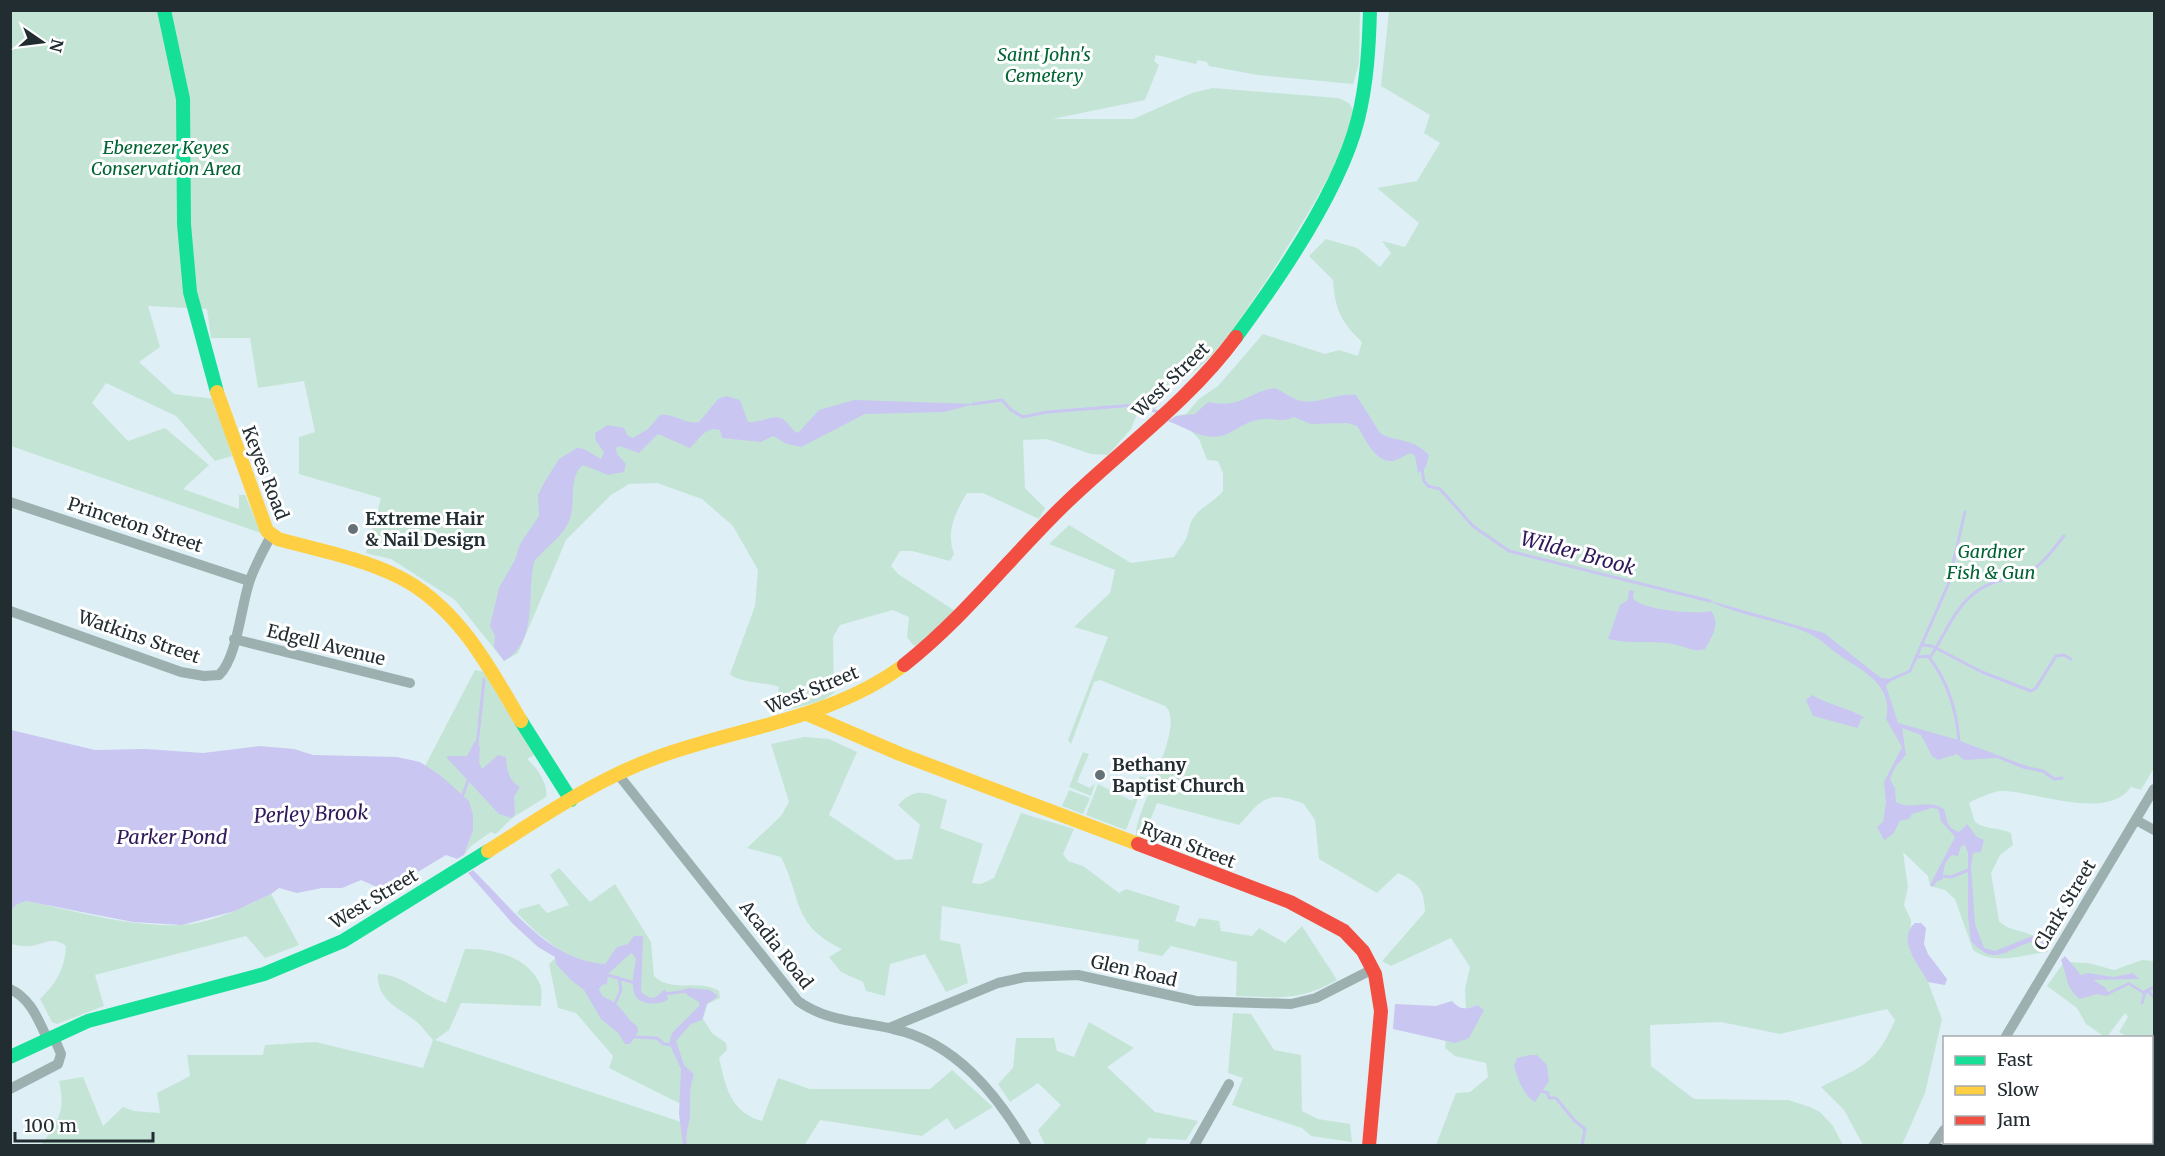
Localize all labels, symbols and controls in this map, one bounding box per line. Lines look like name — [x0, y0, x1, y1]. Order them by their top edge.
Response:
north arrow — [12, 12, 72, 72]
text: N — [45, 37, 68, 55]
park label: Saint John's Cemetery — [997, 43, 1091, 87]
park label: Ebenezer Keyes Conservation Area — [91, 136, 241, 180]
street label: West Street — [1127, 337, 1214, 423]
street label: Keyes Road — [237, 423, 294, 523]
street label: Princeton Street — [65, 492, 206, 557]
place label: Extreme Hair & Nail Design — [365, 507, 486, 551]
marker: Extreme Hair & Nail Design — [346, 522, 360, 536]
water label: Wilder Brook — [1518, 525, 1638, 580]
park label: Gardner Fish & Gun — [1946, 540, 2035, 584]
street label: Watkins Street — [74, 605, 203, 668]
street label: Edgell Avenue — [265, 619, 388, 670]
street label: West Street — [761, 660, 862, 719]
place label: Bethany Baptist Church — [1112, 753, 1244, 797]
marker: Bethany Baptist Church — [1093, 768, 1107, 782]
water label: Perley Brook — [253, 799, 369, 828]
street label: Ryan Street — [1137, 816, 1239, 873]
water label: Parker Pond — [117, 824, 228, 849]
street label: Clark Street — [2029, 855, 2101, 954]
street label: West Street — [325, 863, 422, 934]
street label: Acadia Road — [734, 895, 818, 994]
street label: Glen Road — [1089, 949, 1180, 992]
legend — [1943, 1036, 2153, 1144]
text: Fast — [1997, 1048, 2033, 1071]
text: Slow — [1997, 1078, 2040, 1101]
scale bar — [15, 1105, 153, 1143]
text: Jam — [1996, 1108, 2031, 1131]
text: 100 m — [24, 1114, 77, 1137]

